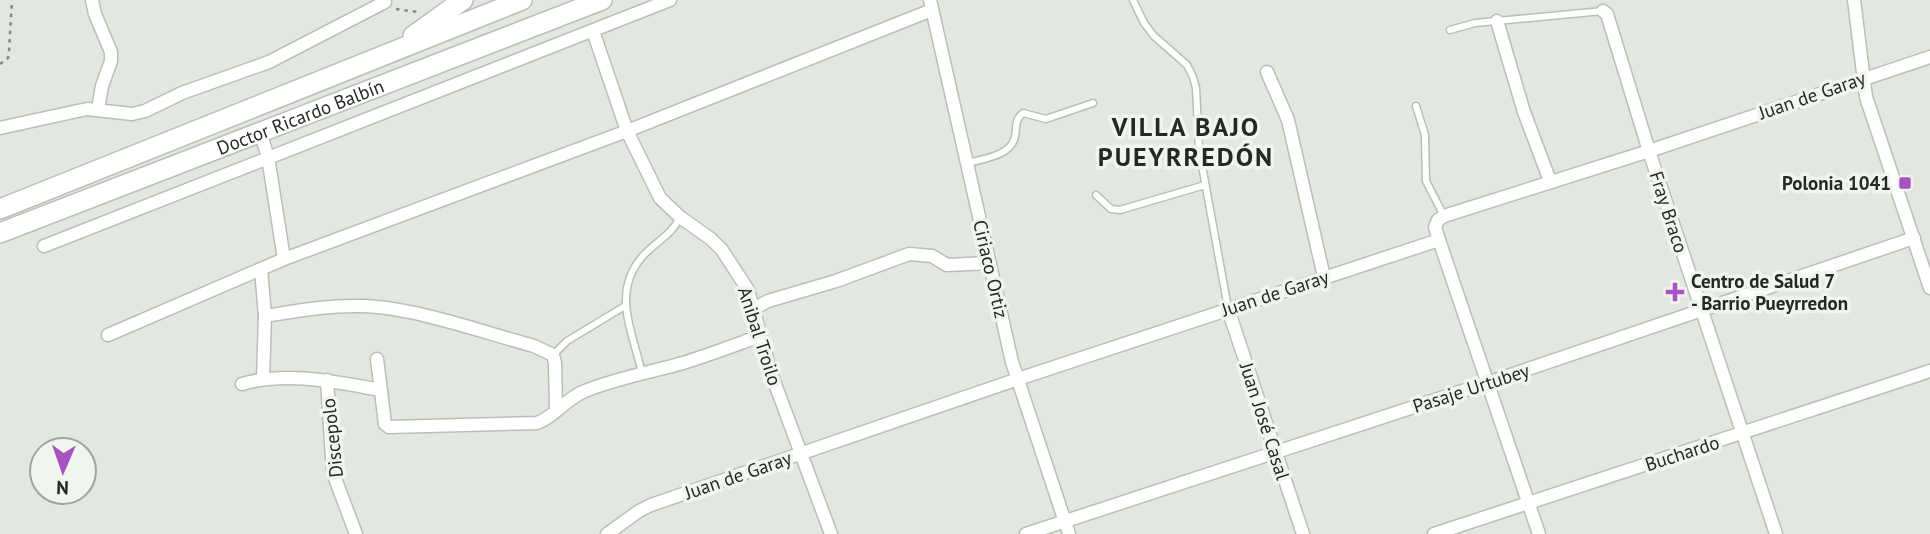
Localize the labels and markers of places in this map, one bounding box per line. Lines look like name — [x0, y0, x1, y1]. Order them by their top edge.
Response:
place label: Polonia 1041 — [1782, 171, 1891, 195]
marker: Polonia 1041 — [1897, 175, 1913, 191]
place label: Centro de Salud 7 - Barrio Pueyrredon — [1691, 269, 1848, 315]
marker: Centro de Salud 7 - Barrio Pueyrredon — [1665, 282, 1685, 302]

